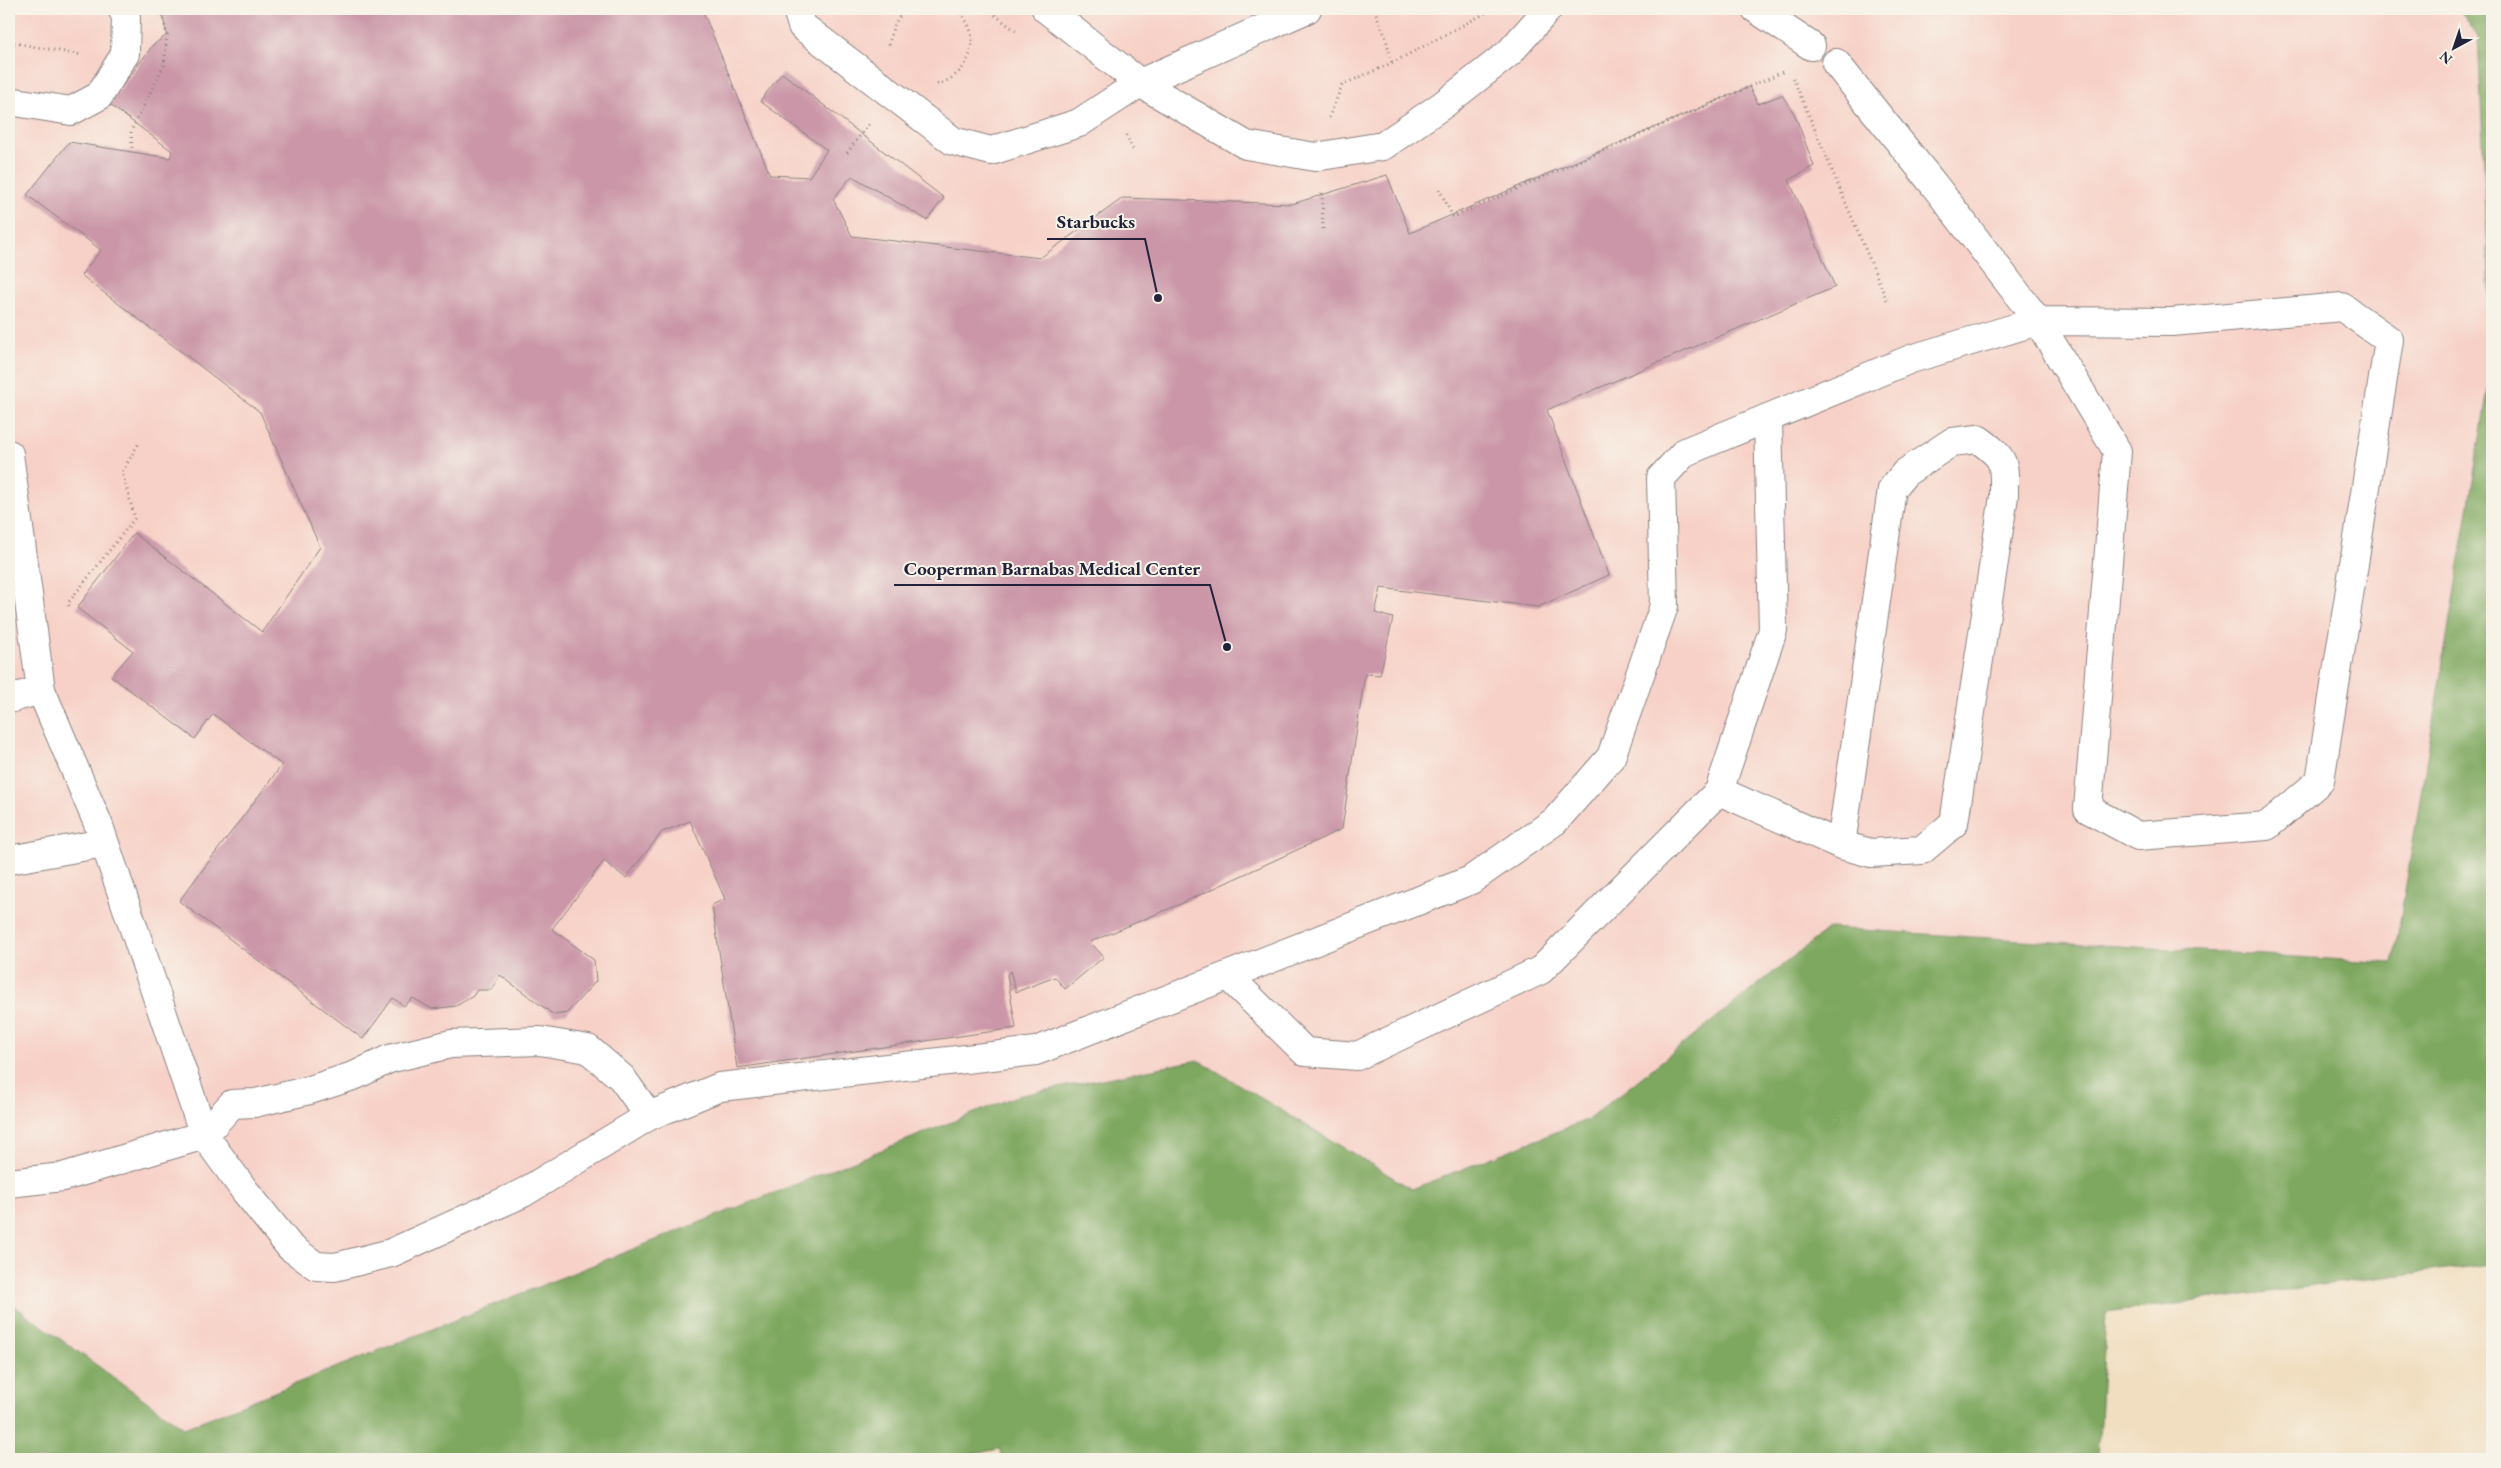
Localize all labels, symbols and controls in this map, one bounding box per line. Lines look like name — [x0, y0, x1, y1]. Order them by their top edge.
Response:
north arrow — [2428, 22, 2478, 72]
text: N — [2435, 47, 2456, 68]
callout: Starbucks — [1047, 205, 1145, 239]
text: Starbucks — [1057, 209, 1135, 234]
callout: Cooperman Barnabas Medical Center — [894, 551, 1210, 585]
text: Cooperman Barnabas Medical Center — [904, 556, 1200, 581]

